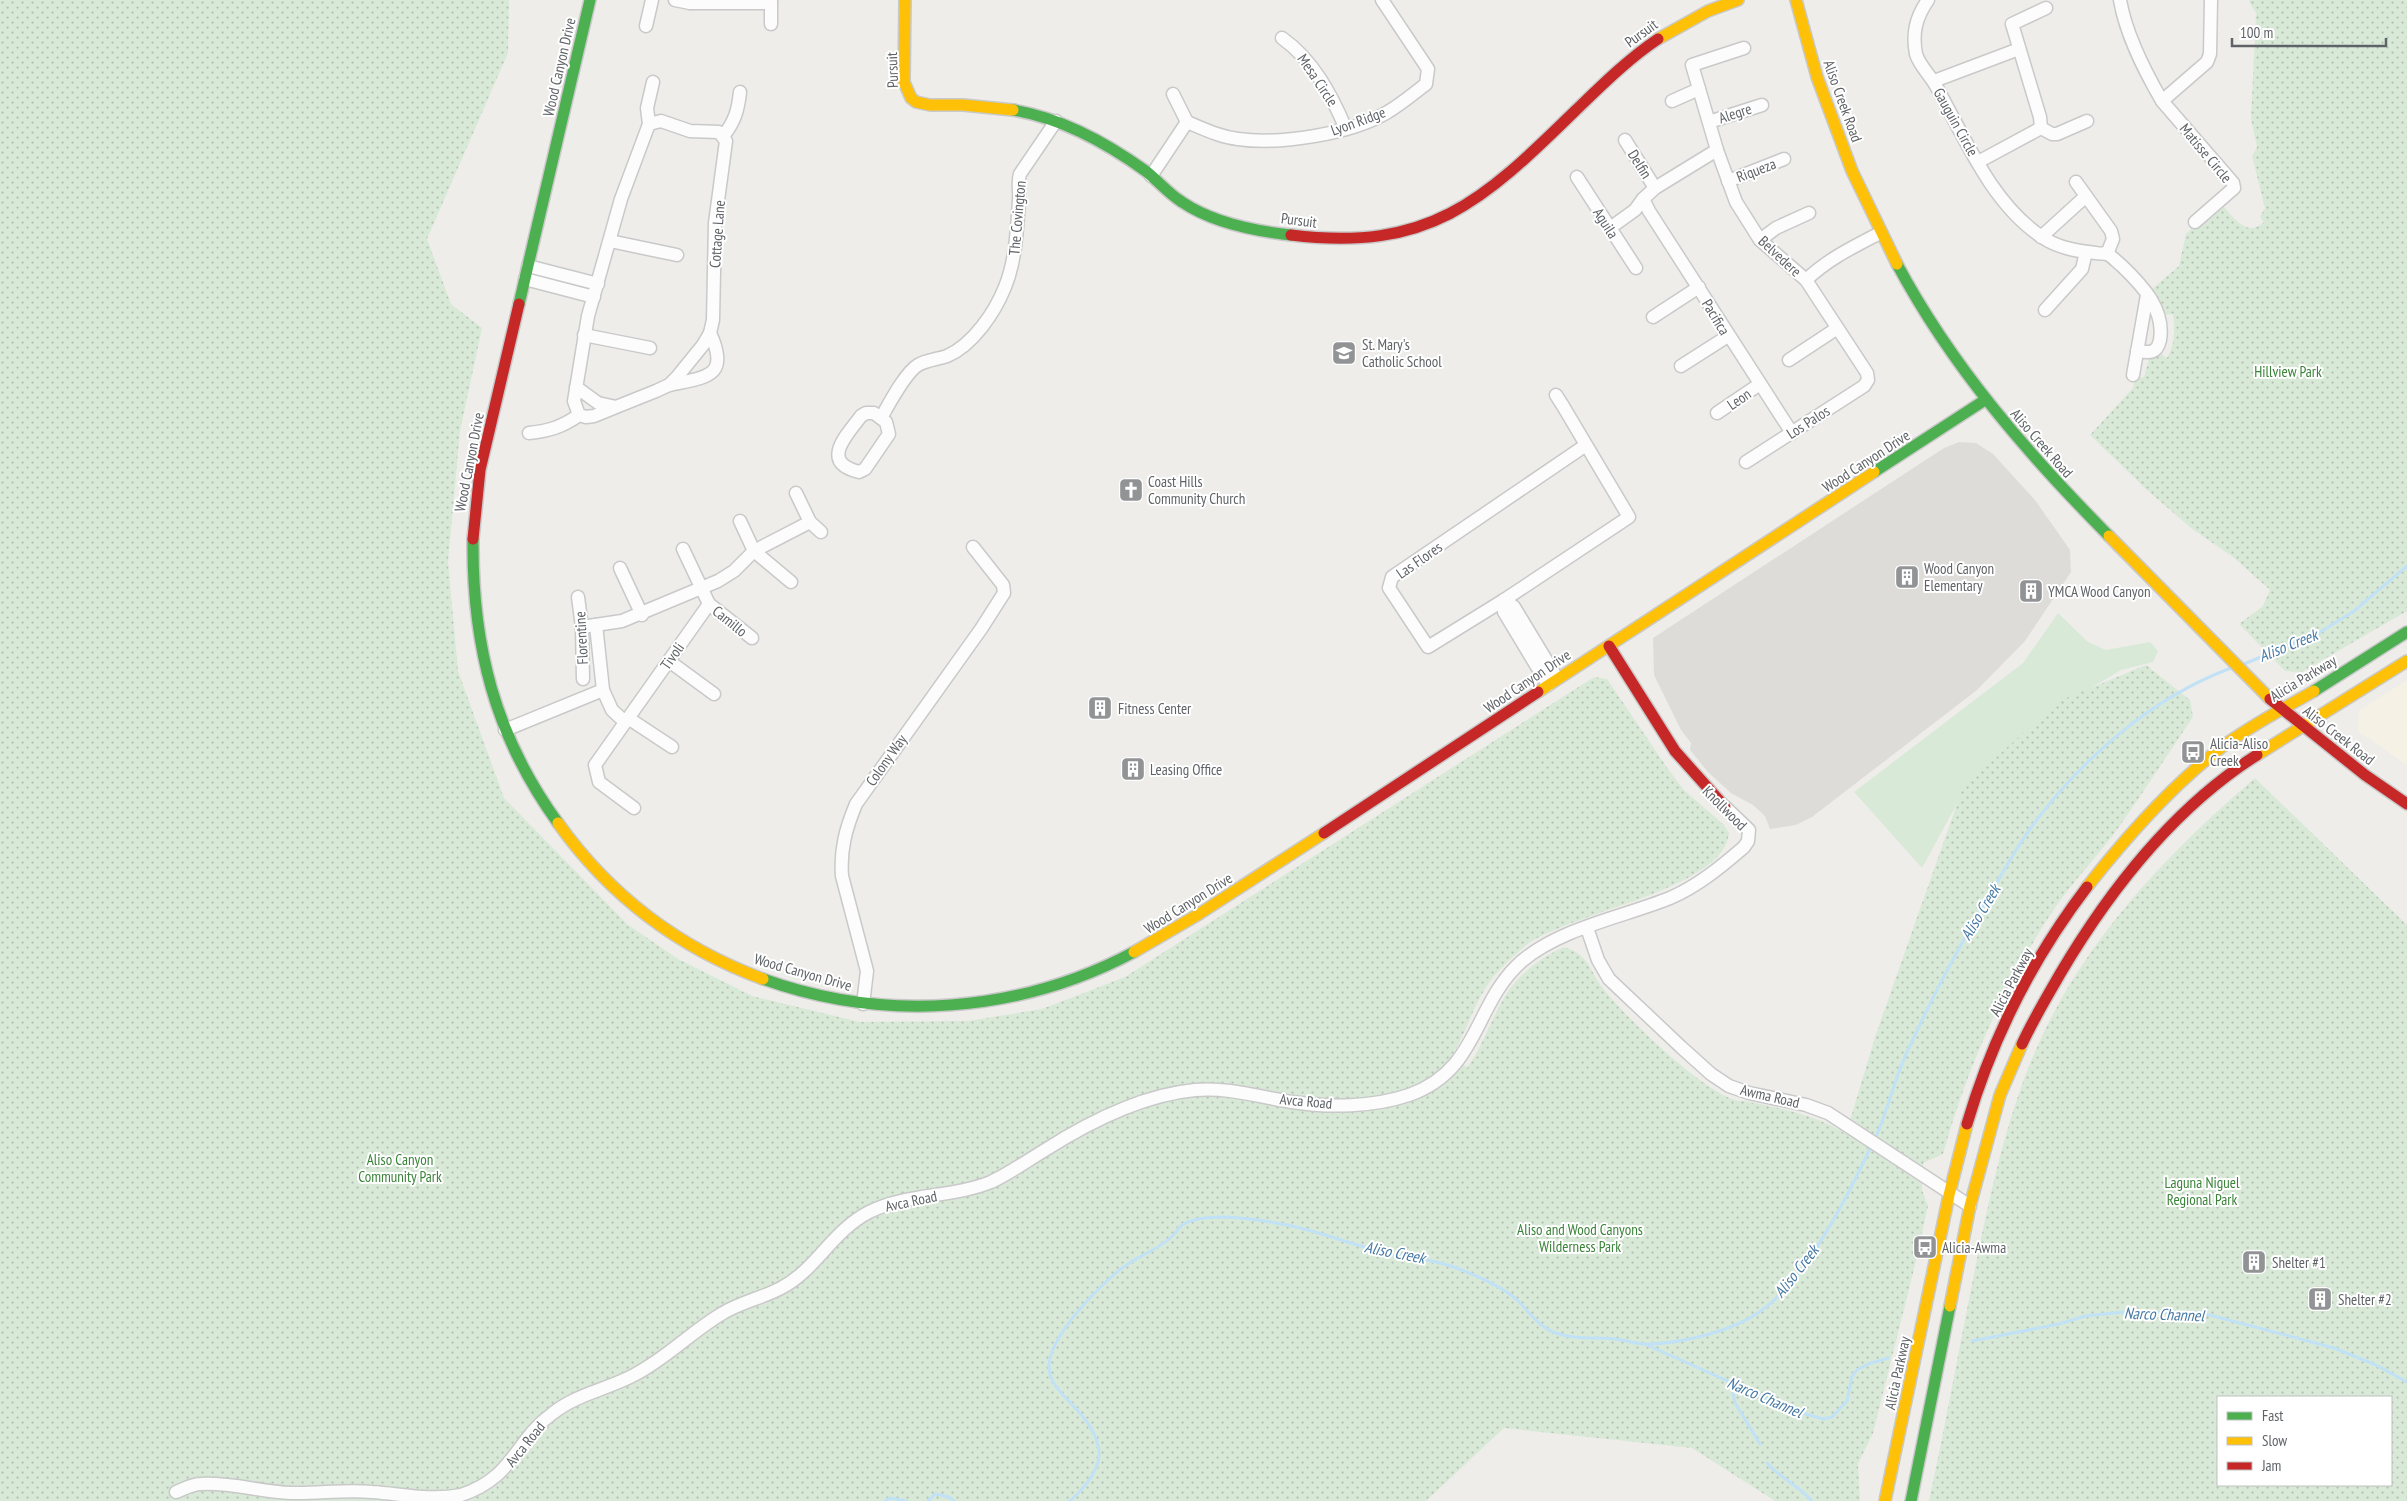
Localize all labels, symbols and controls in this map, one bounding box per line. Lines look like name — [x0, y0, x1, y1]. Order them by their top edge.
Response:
street label: Pursuit — [1621, 15, 1661, 51]
scale bar — [2232, 15, 2386, 47]
street label: Wood Canyon Drive — [538, 16, 580, 118]
text: 100 m — [2240, 23, 2273, 42]
street label: Mesa Circle — [1294, 50, 1342, 110]
street label: Pursuit — [882, 52, 902, 88]
street label: Aliso Creek Road — [1819, 57, 1867, 145]
street label: Gauguin Circle — [1929, 85, 1983, 159]
street label: Alegre — [1716, 99, 1754, 127]
street label: Lyon Ridge — [1328, 102, 1388, 140]
street label: Matisse Circle — [2176, 119, 2236, 187]
street label: Delfin — [1624, 146, 1656, 182]
street label: Riqueza — [1733, 154, 1779, 186]
street label: The Covington — [1004, 180, 1030, 256]
street label: Cottage Lane — [705, 199, 729, 269]
street label: Aguila — [1589, 204, 1623, 242]
street label: Pursuit — [1280, 208, 1318, 232]
street label: Belvedere — [1755, 231, 1805, 281]
street label: Pacifica — [1698, 295, 1734, 339]
place label: St. Mary's Catholic School — [1362, 335, 1442, 371]
school or university icon: St. Mary's Catholic School — [1331, 340, 1357, 366]
park label: Hillview Park — [2254, 362, 2322, 381]
street label: Leon — [1723, 384, 1755, 414]
street label: Los Palos — [1783, 401, 1833, 443]
street label: Aliso Creek Road — [2007, 404, 2077, 482]
street label: Wood Canyon Drive — [450, 411, 488, 513]
street label: Wood Canyon Drive — [1819, 426, 1913, 496]
place label: Coast Hills Community Church — [1148, 472, 1245, 508]
church icon: Coast Hills Community Church — [1118, 477, 1144, 503]
street label: Las Flores — [1392, 537, 1446, 583]
place label: Wood Canyon Elementary — [1924, 559, 1994, 595]
building icon: Wood Canyon Elementary — [1894, 564, 1920, 590]
building icon: YMCA Wood Canyon — [2018, 578, 2044, 604]
place label: YMCA Wood Canyon — [2048, 582, 2151, 601]
street label: Camillo — [709, 601, 751, 641]
street label: Florentine — [570, 611, 592, 665]
water label: Aliso Creek — [2256, 624, 2322, 666]
street label: Tivoli — [656, 639, 688, 673]
street label: Wood Canyon Drive — [1480, 645, 1574, 717]
street label: Alicia Parkway — [2266, 651, 2340, 705]
building icon: Fitness Center — [1087, 695, 1113, 721]
place label: Fitness Center — [1118, 699, 1192, 718]
street label: Aliso Creek Road — [2299, 701, 2379, 769]
street label: Colony Way — [861, 730, 911, 790]
place label: Alicia-Aliso Creek — [2210, 734, 2268, 770]
bus stop icon: Alicia-Aliso Creek — [2180, 739, 2206, 765]
building icon: Leasing Office — [1120, 756, 1146, 782]
place label: Leasing Office — [1150, 760, 1222, 779]
street label: Knollwood — [1699, 782, 1751, 834]
street label: Wood Canyon Drive — [1140, 868, 1236, 938]
water label: Aliso Creek — [1956, 879, 2005, 943]
street label: Alicia Parkway — [1985, 944, 2037, 1019]
street label: Wood Canyon Drive — [752, 949, 854, 995]
street label: Awma Road — [1739, 1080, 1801, 1112]
street label: Avca Road — [1279, 1089, 1333, 1113]
park label: Aliso Canyon Community Park — [358, 1150, 442, 1186]
park label: Laguna Niguel Regional Park — [2165, 1173, 2240, 1209]
street label: Avca Road — [883, 1186, 939, 1216]
park label: Aliso and Wood Canyons Wilderness Park — [1517, 1220, 1643, 1256]
bus stop icon: Alicia-Awma — [1912, 1234, 1938, 1260]
water label: Aliso Creek — [1363, 1236, 1429, 1268]
place label: Alicia-Awma — [1942, 1238, 2006, 1257]
water label: Aliso Creek — [1769, 1239, 1824, 1301]
building icon: Shelter #1 — [2241, 1249, 2267, 1275]
place label: Shelter #1 — [2272, 1253, 2326, 1272]
building icon: Shelter #2 — [2307, 1286, 2333, 1312]
place label: Shelter #2 — [2338, 1290, 2392, 1309]
water label: Narco Channel — [2124, 1303, 2206, 1325]
street label: Alicia Parkway — [1880, 1334, 1914, 1411]
water label: Narco Channel — [1724, 1372, 1807, 1422]
legend — [2217, 1396, 2392, 1486]
text: Fast — [2262, 1406, 2283, 1425]
street label: Avca Road — [501, 1418, 549, 1470]
text: Slow — [2262, 1431, 2287, 1450]
text: Jam — [2261, 1456, 2281, 1475]

